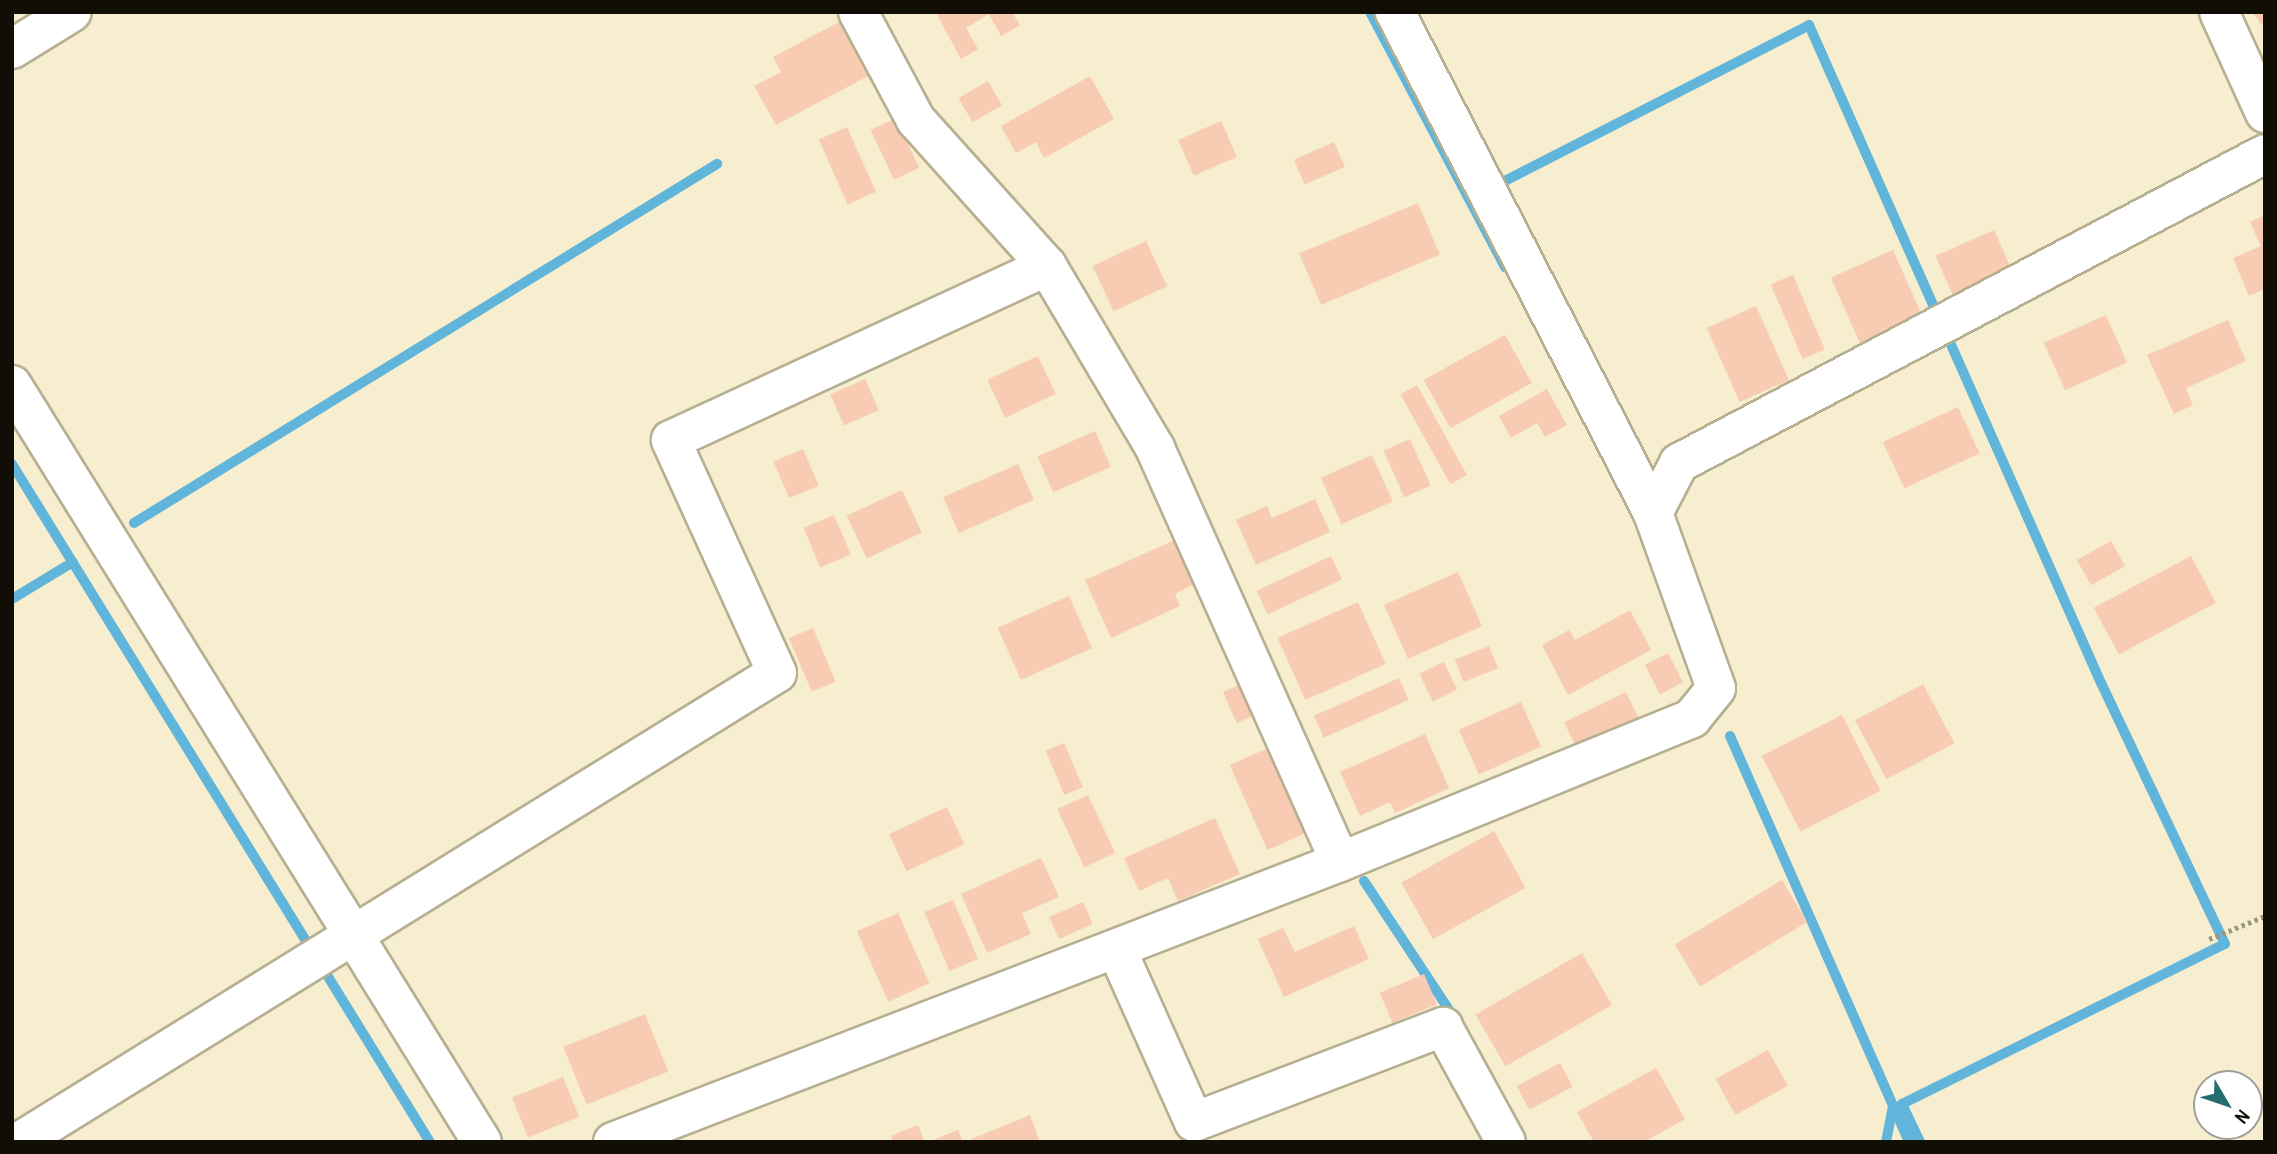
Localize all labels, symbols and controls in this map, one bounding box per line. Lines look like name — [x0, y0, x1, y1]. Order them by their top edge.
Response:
north arrow — [2193, 1070, 2263, 1140]
text: N — [2229, 1104, 2256, 1130]

